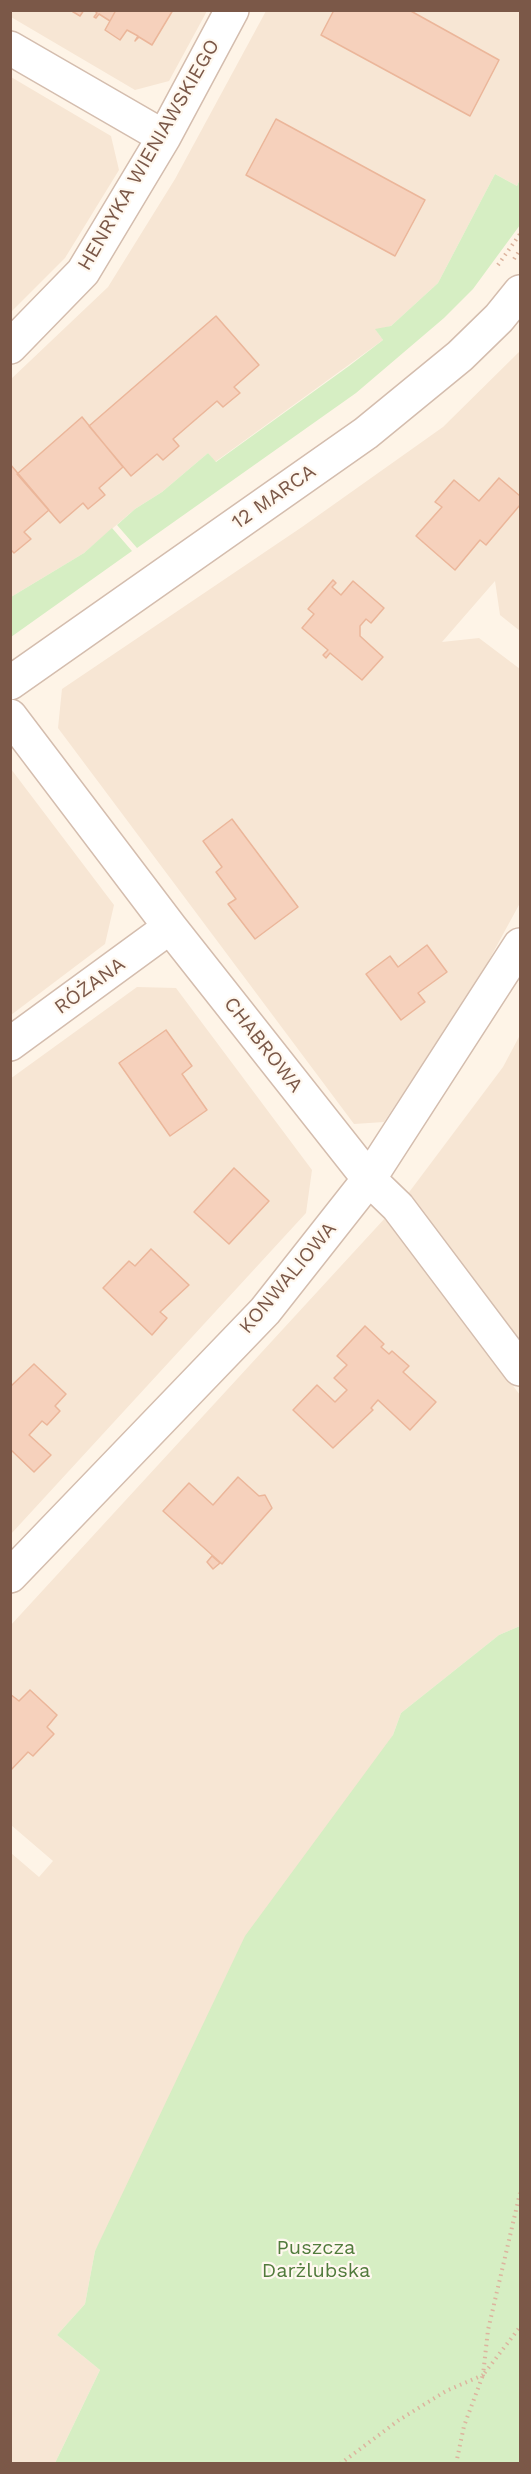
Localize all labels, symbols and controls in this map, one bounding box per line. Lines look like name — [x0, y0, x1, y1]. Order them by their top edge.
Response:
street label: HENRYKA WIENIAWSKIEGO — [73, 35, 225, 275]
street label: 12 MARCA — [228, 459, 320, 535]
street label: RÓŻANA — [50, 952, 130, 1020]
street label: CHABROWA — [218, 993, 308, 1097]
street label: KONWALIOWA — [234, 1217, 342, 1339]
park label: Puszcza Darżlubska — [262, 2236, 370, 2283]

